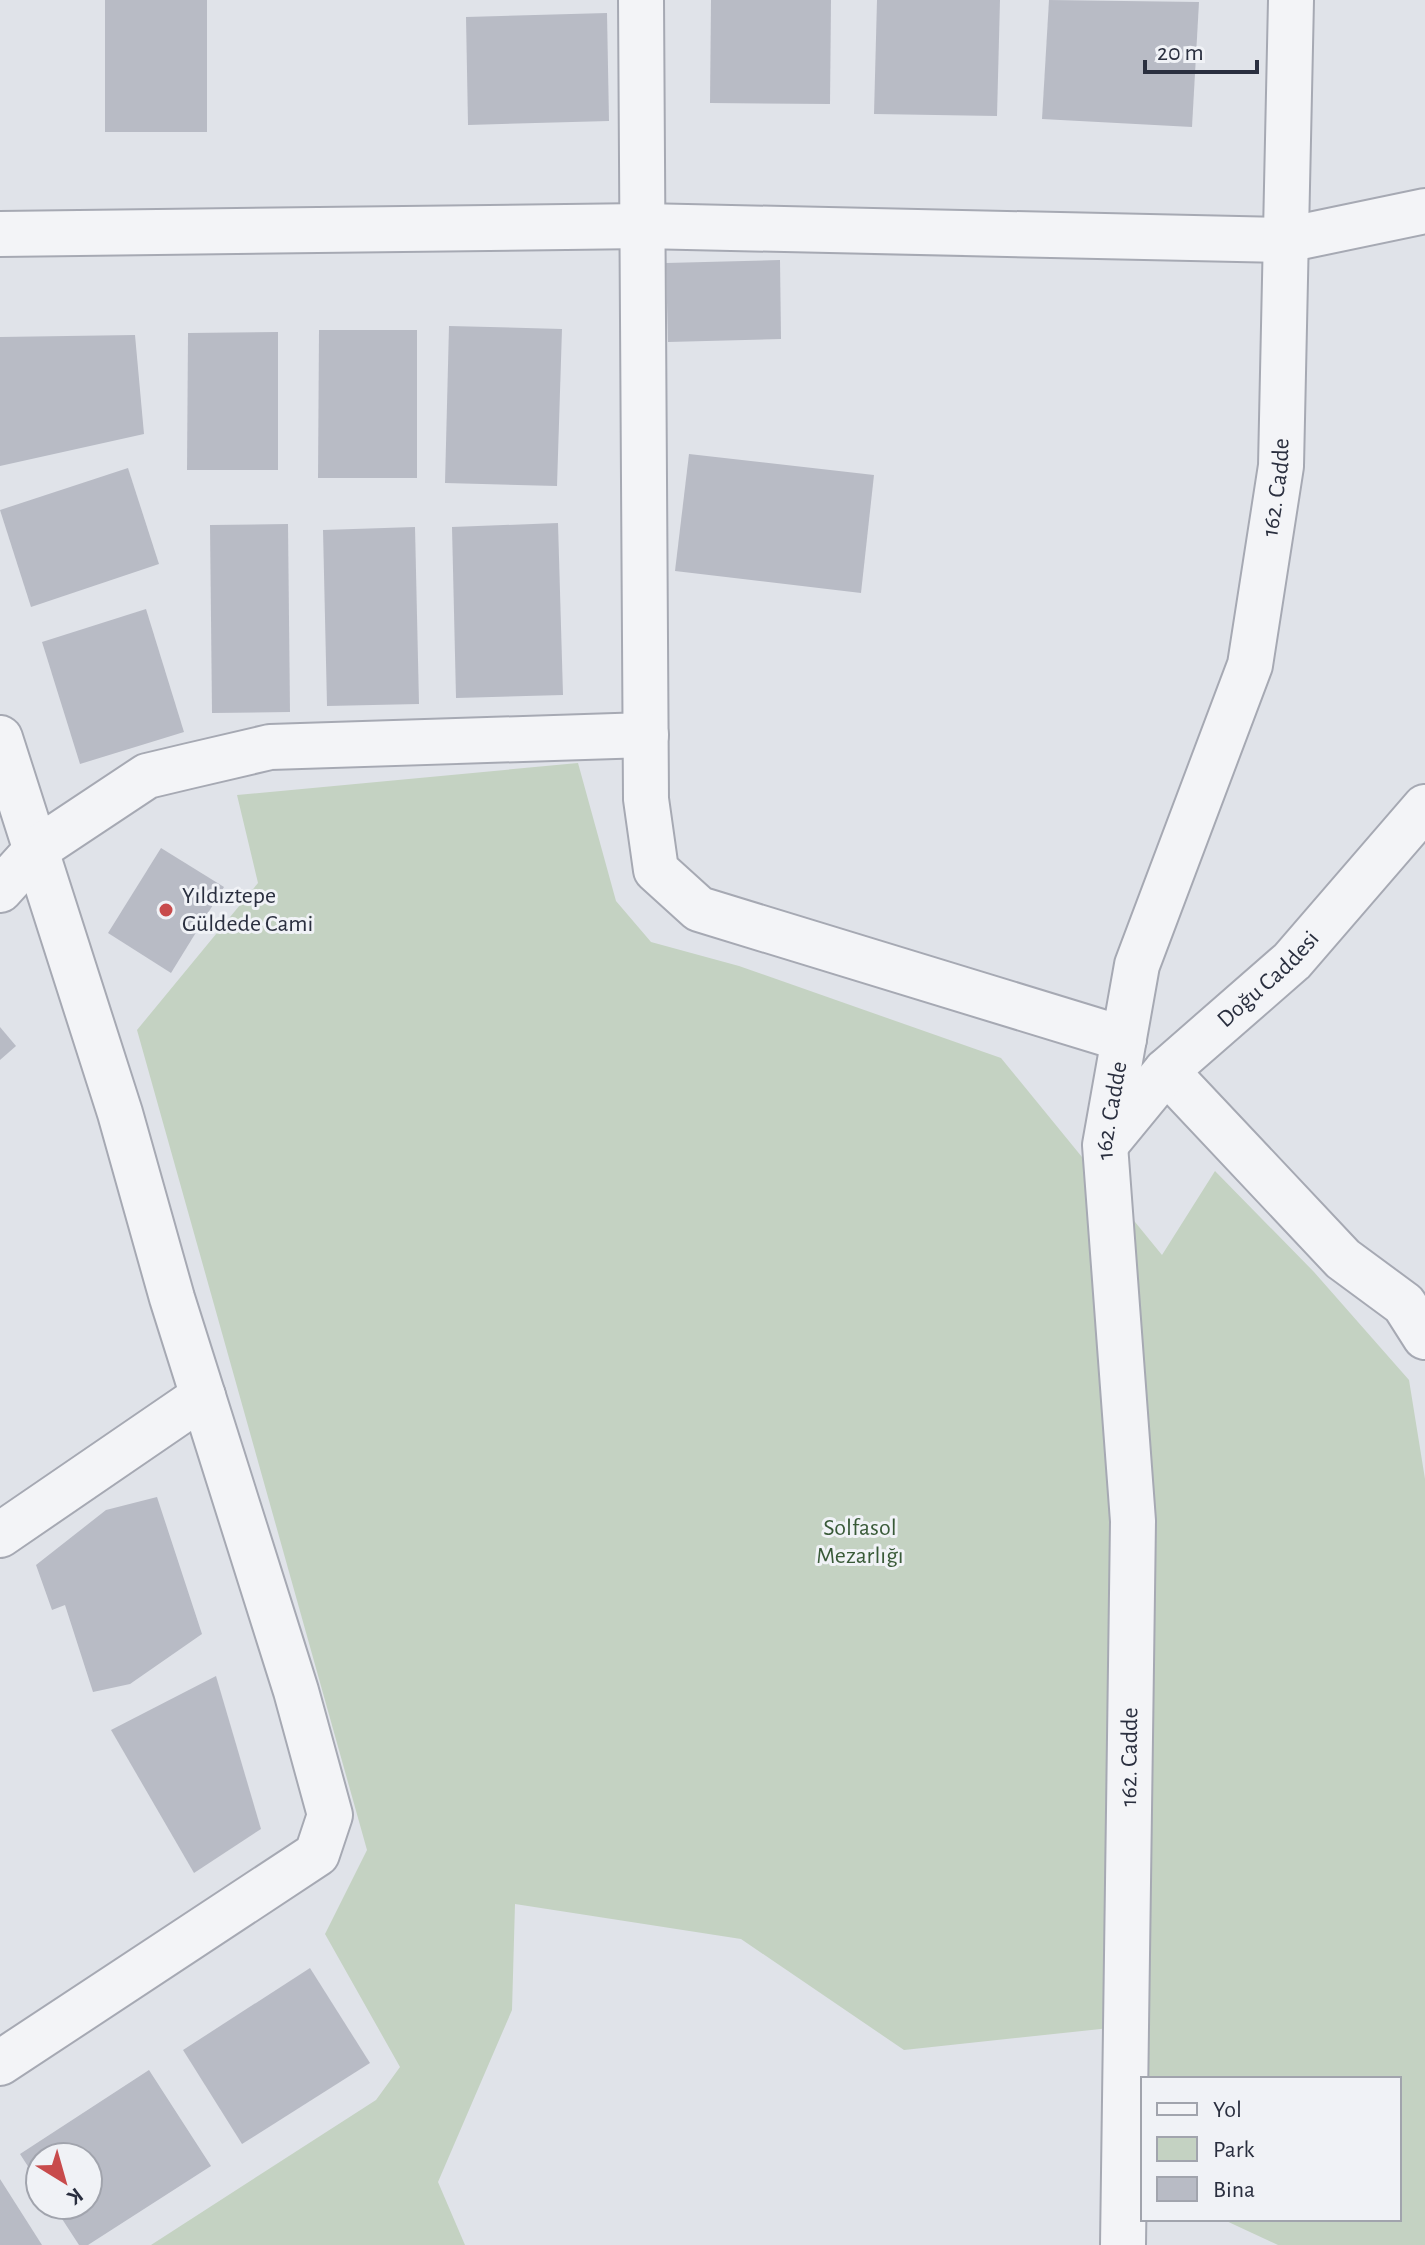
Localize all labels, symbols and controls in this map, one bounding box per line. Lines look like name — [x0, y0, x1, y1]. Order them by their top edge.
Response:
scale bar — [1145, 24, 1257, 74]
text: 20 m — [1157, 41, 1204, 65]
street label: 162. Cadde — [1258, 438, 1294, 539]
place label: Yıldıztepe Güldede Cami — [182, 884, 313, 936]
marker: Yıldıztepe Güldede Cami — [157, 901, 175, 919]
street label: Doğu Caddesi — [1213, 927, 1324, 1032]
street label: 162. Cadde — [1093, 1060, 1132, 1161]
park label: Solfasol Mezarlığı — [816, 1516, 904, 1568]
street label: 162. Cadde — [1117, 1707, 1142, 1807]
legend — [1141, 2077, 1401, 2221]
text: Yol — [1213, 2098, 1242, 2122]
text: Park — [1213, 2138, 1254, 2162]
north arrow — [24, 2141, 104, 2221]
text: Bina — [1213, 2178, 1255, 2202]
text: K — [63, 2184, 87, 2210]

